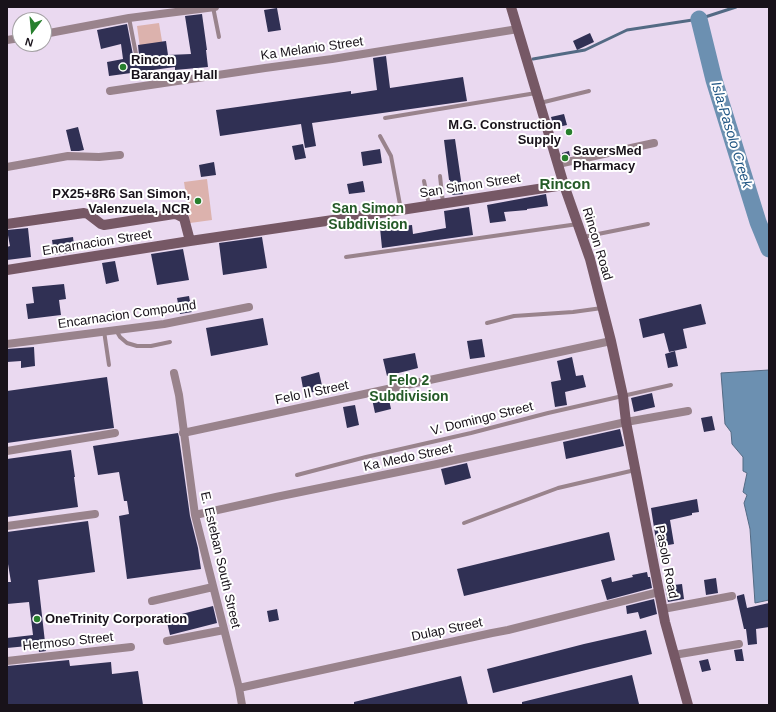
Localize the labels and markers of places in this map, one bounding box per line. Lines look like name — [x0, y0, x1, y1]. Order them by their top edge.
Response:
place label: Rincon Barangay Hall — [131, 52, 218, 83]
marker: Rincon Barangay Hall — [118, 62, 128, 72]
place label: M.G. Construction Supply — [448, 117, 561, 148]
marker: M.G. Construction Supply — [564, 127, 574, 137]
place label: SaversMed Pharmacy — [573, 143, 642, 174]
marker: SaversMed Pharmacy — [560, 153, 570, 163]
place label: PX25+8R6 San Simon, Valenzuela, NCR — [52, 186, 190, 217]
marker: PX25+8R6 San Simon, Valenzuela, NCR — [193, 196, 203, 206]
place label: OneTrinity Corporation — [45, 611, 187, 627]
marker: OneTrinity Corporation — [32, 614, 42, 624]

